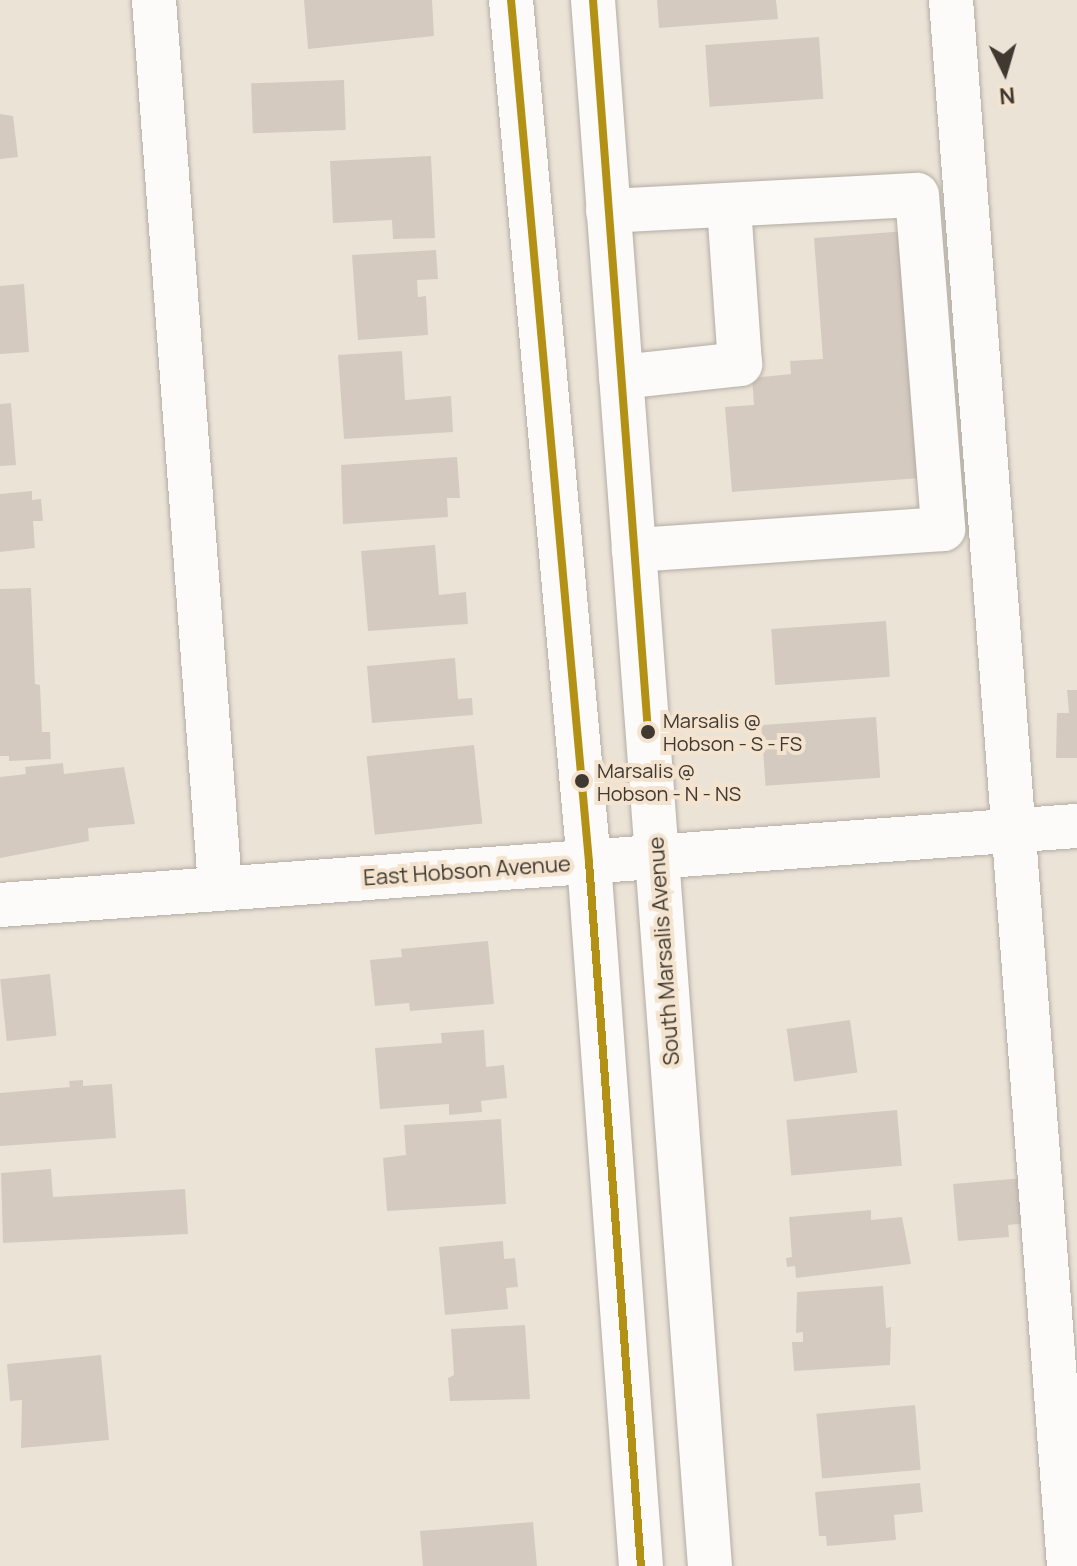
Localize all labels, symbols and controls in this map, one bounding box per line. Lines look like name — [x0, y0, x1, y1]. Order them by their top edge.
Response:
north arrow — [965, 32, 1045, 112]
text: N — [998, 80, 1016, 112]
place label: Marsalis @ Hobson - S - FS — [663, 708, 802, 755]
marker: Marsalis @ Hobson - S - FS — [640, 724, 656, 740]
place label: Marsalis @ Hobson - N - NS — [597, 758, 741, 805]
marker: Marsalis @ Hobson - N - NS — [574, 773, 590, 789]
street label: South Marsalis Avenue — [643, 836, 685, 1066]
street label: East Hobson Avenue — [362, 851, 572, 891]

